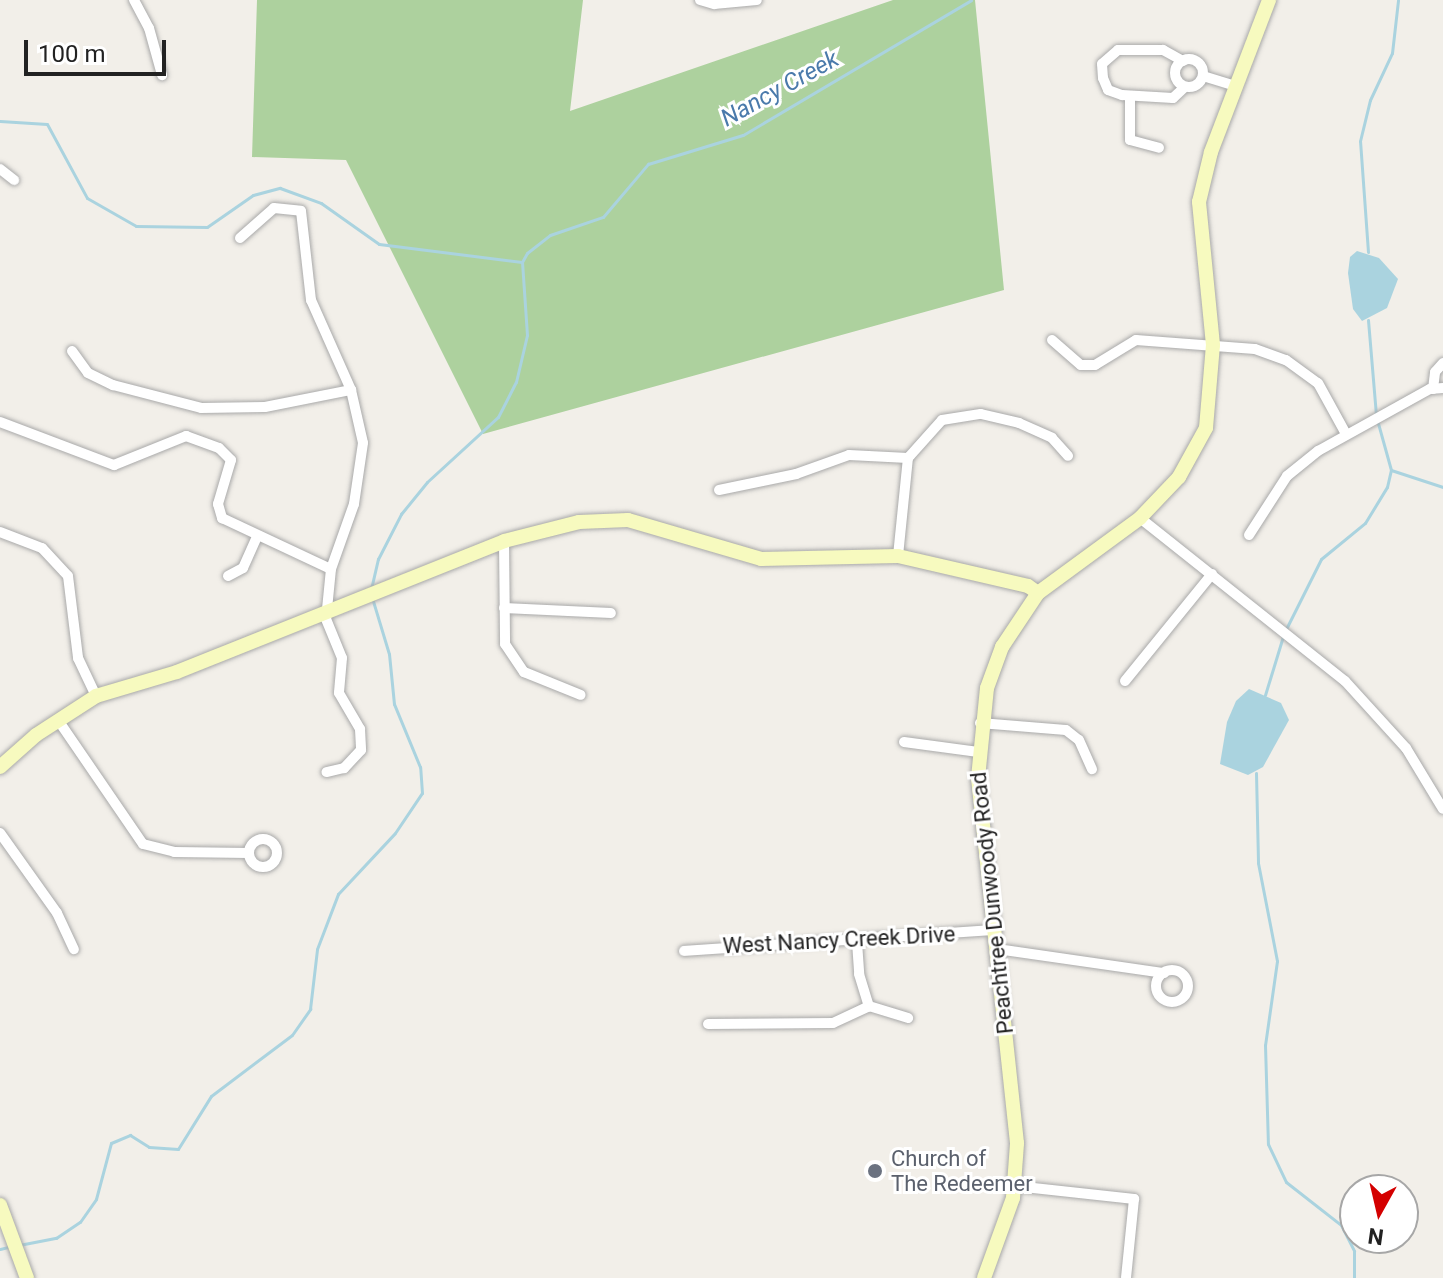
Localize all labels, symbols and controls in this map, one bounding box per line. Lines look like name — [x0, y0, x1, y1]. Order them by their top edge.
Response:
scale bar — [28, 24, 170, 74]
text: 100 m — [38, 40, 105, 68]
water label: Nancy Creek — [716, 45, 844, 133]
street label: Peachtree Dunwoody Road — [965, 771, 1019, 1035]
street label: West Nancy Creek Drive — [722, 921, 956, 959]
place label: Church of The Redeemer — [891, 1145, 1033, 1196]
marker: Church of The Redeemer — [866, 1162, 884, 1180]
north arrow — [1339, 1174, 1419, 1254]
text: N — [1366, 1223, 1385, 1250]

